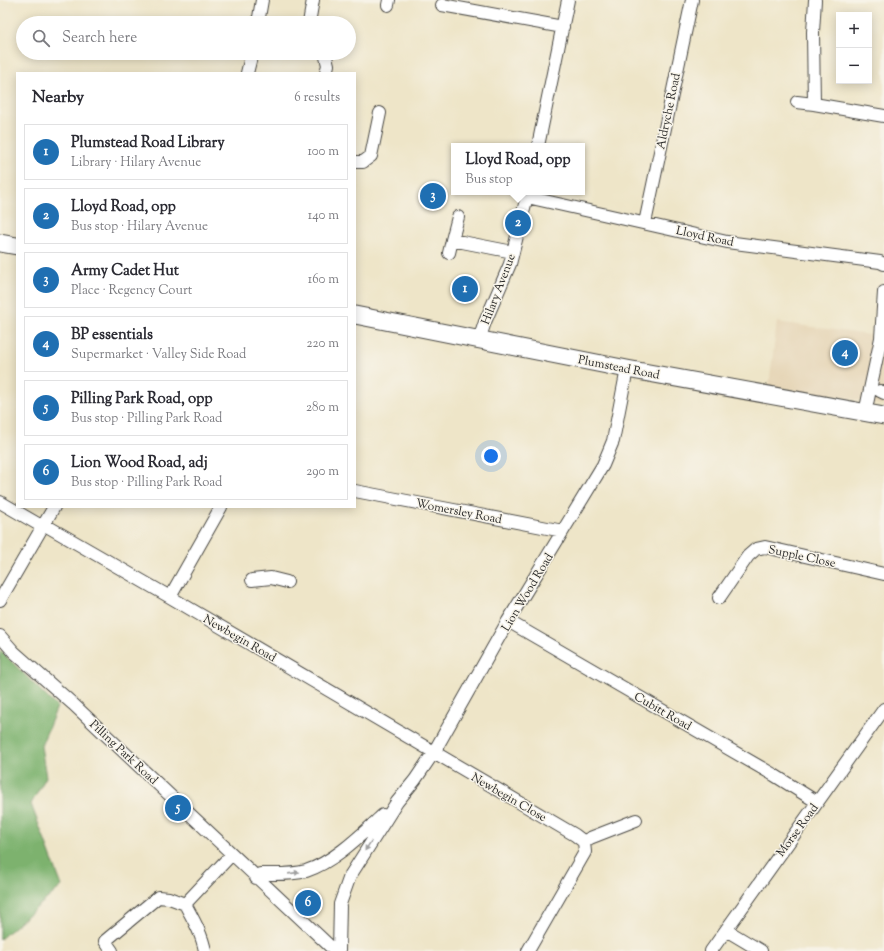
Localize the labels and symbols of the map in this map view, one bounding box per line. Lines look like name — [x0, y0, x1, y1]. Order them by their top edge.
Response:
street label: Aldryche Road — [652, 71, 686, 151]
pin: 3 — [420, 181, 446, 211]
pin: 2 — [505, 208, 531, 238]
street label: Lloyd Road — [674, 222, 736, 252]
street label: Hilary Avenue — [477, 251, 521, 327]
pin: 1 — [452, 274, 478, 304]
pin: 4 — [832, 338, 858, 368]
street label: Plumstead Road — [576, 351, 661, 385]
your location — [481, 446, 501, 466]
street label: Womersley Road — [414, 495, 504, 529]
street label: Supple Close — [766, 541, 837, 573]
street label: Lion Wood Road — [497, 550, 558, 635]
street label: Newbegin Road — [200, 611, 280, 667]
street label: Cubitt Road — [630, 688, 695, 736]
street label: Pilling Park Road — [85, 716, 162, 789]
street label: Newbegin Close — [467, 769, 550, 827]
pin: 5 — [165, 793, 191, 823]
street label: Morse Road — [772, 800, 823, 861]
one-way arrow — [364, 841, 372, 851]
one-way arrow — [288, 870, 300, 876]
pin: 6 — [295, 888, 321, 918]

